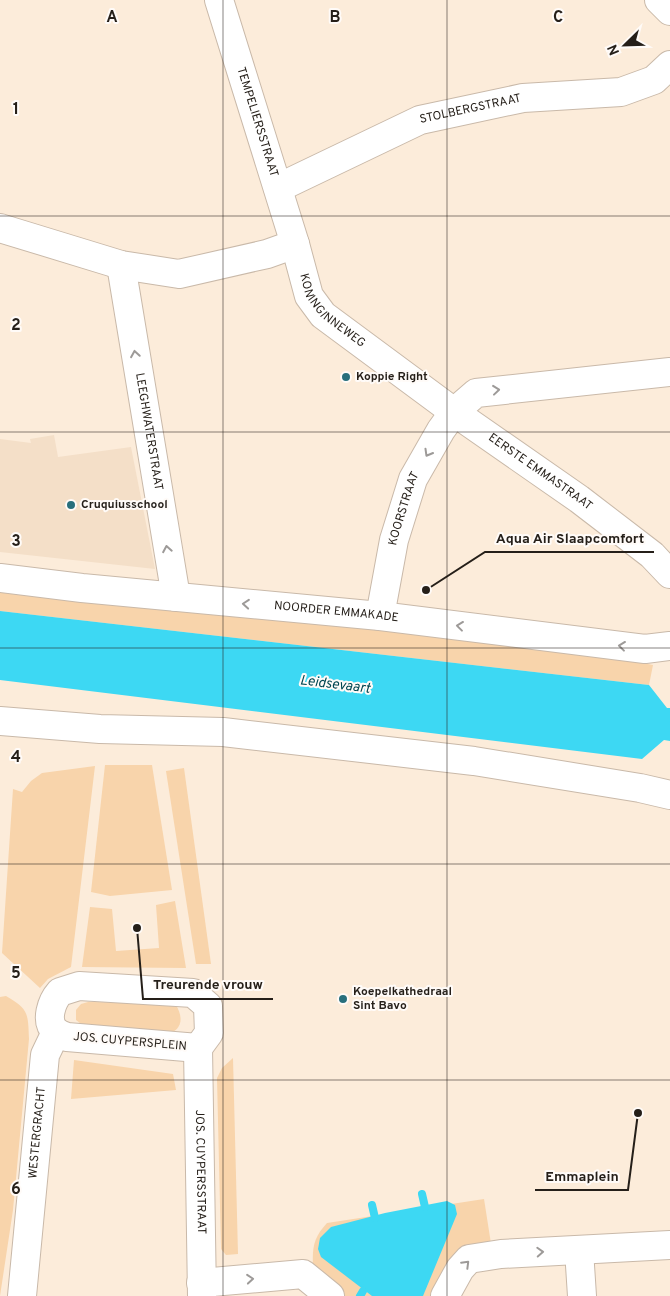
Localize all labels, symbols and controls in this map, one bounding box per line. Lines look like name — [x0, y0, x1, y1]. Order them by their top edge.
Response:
text: A — [106, 8, 118, 28]
text: B — [329, 8, 341, 28]
text: C — [553, 8, 563, 28]
north arrow — [600, 20, 650, 70]
text: N — [605, 42, 624, 57]
street label: TEMPELIERSSTRAAT — [232, 65, 282, 179]
street label: STOLBERGSTRAAT — [418, 91, 523, 128]
text: 1 — [13, 100, 19, 120]
street label: KONINGINNEWEG — [295, 272, 368, 352]
text: 2 — [11, 316, 21, 336]
one-way arrow — [131, 350, 141, 359]
place label: Koppie Right — [356, 369, 428, 385]
marker: Koppie Right — [340, 371, 352, 383]
street label: LEEGHWATERSTRAAT — [131, 372, 166, 492]
one-way arrow — [492, 385, 500, 396]
street label: EERSTE EMMASTRAAT — [485, 430, 595, 514]
one-way arrow — [424, 447, 434, 456]
street label: KOORSTRAAT — [385, 469, 423, 547]
place label: Cruquiusschool — [81, 497, 168, 513]
marker: Cruquiusschool — [65, 499, 77, 511]
callout: Aqua Air Slaapcomfort — [485, 523, 654, 552]
text: Aqua Air Slaapcomfort — [496, 531, 644, 548]
text: 3 — [11, 532, 21, 552]
one-way arrow — [163, 545, 173, 554]
street label: NOORDER EMMAKADE — [273, 598, 400, 626]
one-way arrow — [242, 599, 250, 610]
one-way arrow — [456, 621, 464, 632]
one-way arrow — [617, 641, 625, 652]
water label: Leidsevaart — [299, 672, 372, 698]
text: 4 — [11, 748, 21, 768]
text: 5 — [11, 964, 21, 984]
callout: Treurende vrouw — [143, 970, 273, 999]
text: Treurende vrouw — [153, 977, 263, 994]
place label: Koepelkathedraal Sint Bavo — [353, 984, 452, 1014]
marker: Koepelkathedraal Sint Bavo — [337, 993, 349, 1005]
street label: JOS. CUYPERSPLEIN — [72, 1029, 188, 1055]
street label: WESTERGRACHT — [25, 1086, 50, 1180]
street label: JOS. CUYPERSSTRAAT — [191, 1110, 209, 1234]
callout: Emmaplein — [535, 1161, 628, 1190]
text: Emmaplein — [545, 1169, 619, 1186]
text: 6 — [11, 1180, 21, 1200]
one-way arrow — [536, 1246, 544, 1257]
one-way arrow — [460, 1261, 469, 1270]
one-way arrow — [246, 1273, 254, 1284]

